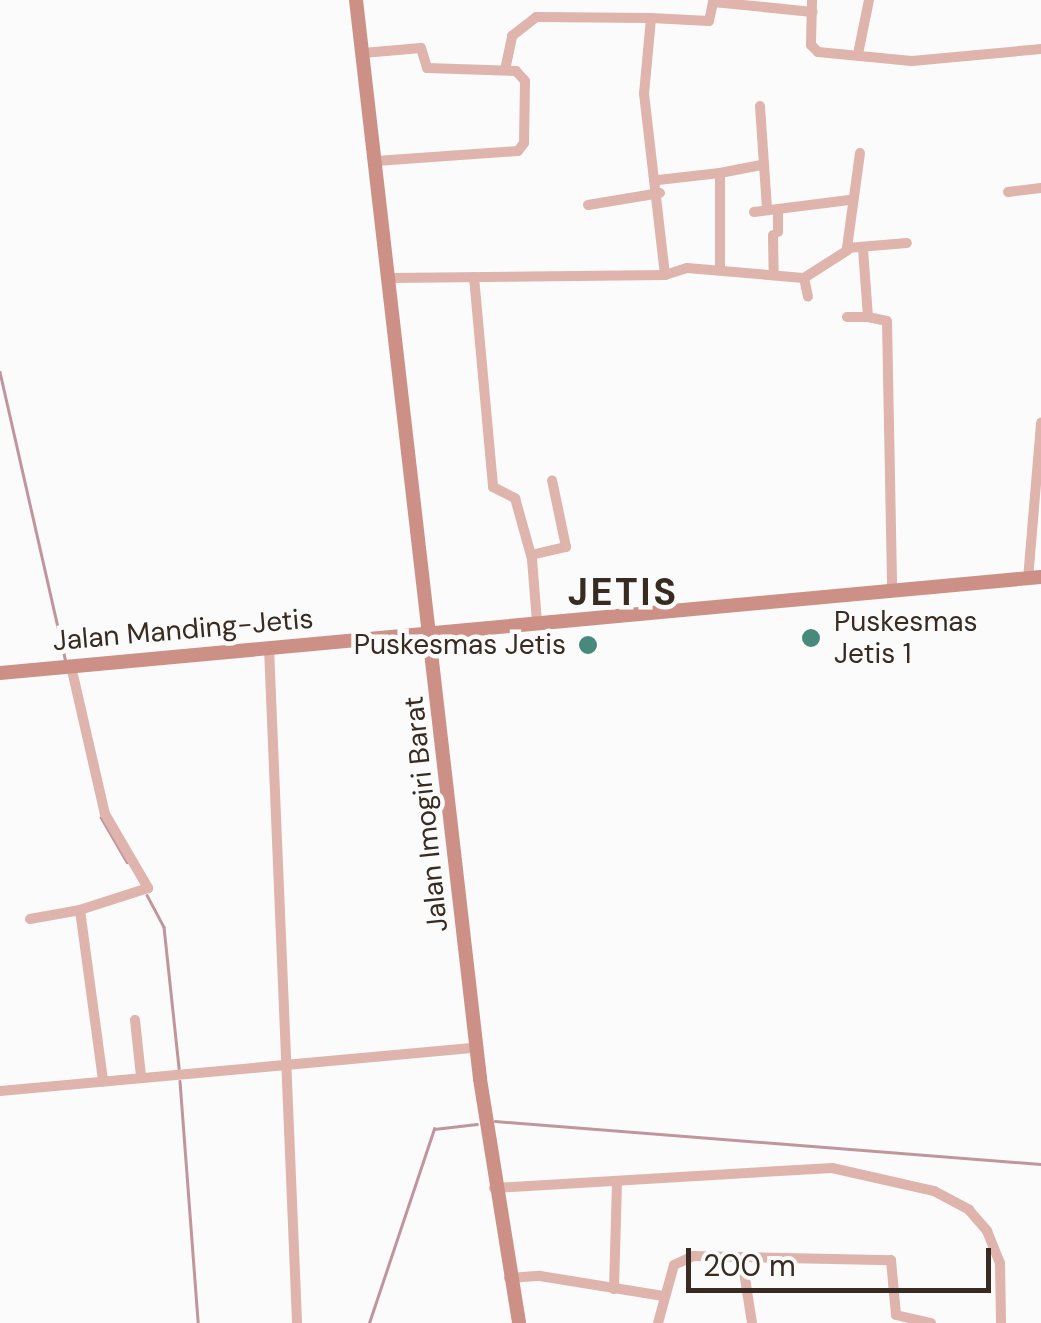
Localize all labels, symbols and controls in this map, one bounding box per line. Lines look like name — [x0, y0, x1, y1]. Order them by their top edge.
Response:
district label: JETIS — [567, 570, 679, 616]
street label: Jalan Manding-Jetis — [51, 602, 315, 658]
place label: Puskesmas Jetis 1 — [834, 605, 978, 671]
marker: Puskesmas Jetis 1 — [798, 625, 824, 651]
place label: Puskesmas Jetis — [354, 628, 566, 662]
marker: Puskesmas Jetis — [575, 632, 601, 658]
street label: Jalan Imogiri Barat — [397, 694, 455, 934]
scale bar — [691, 1228, 996, 1290]
text: 200 m — [703, 1246, 796, 1285]

